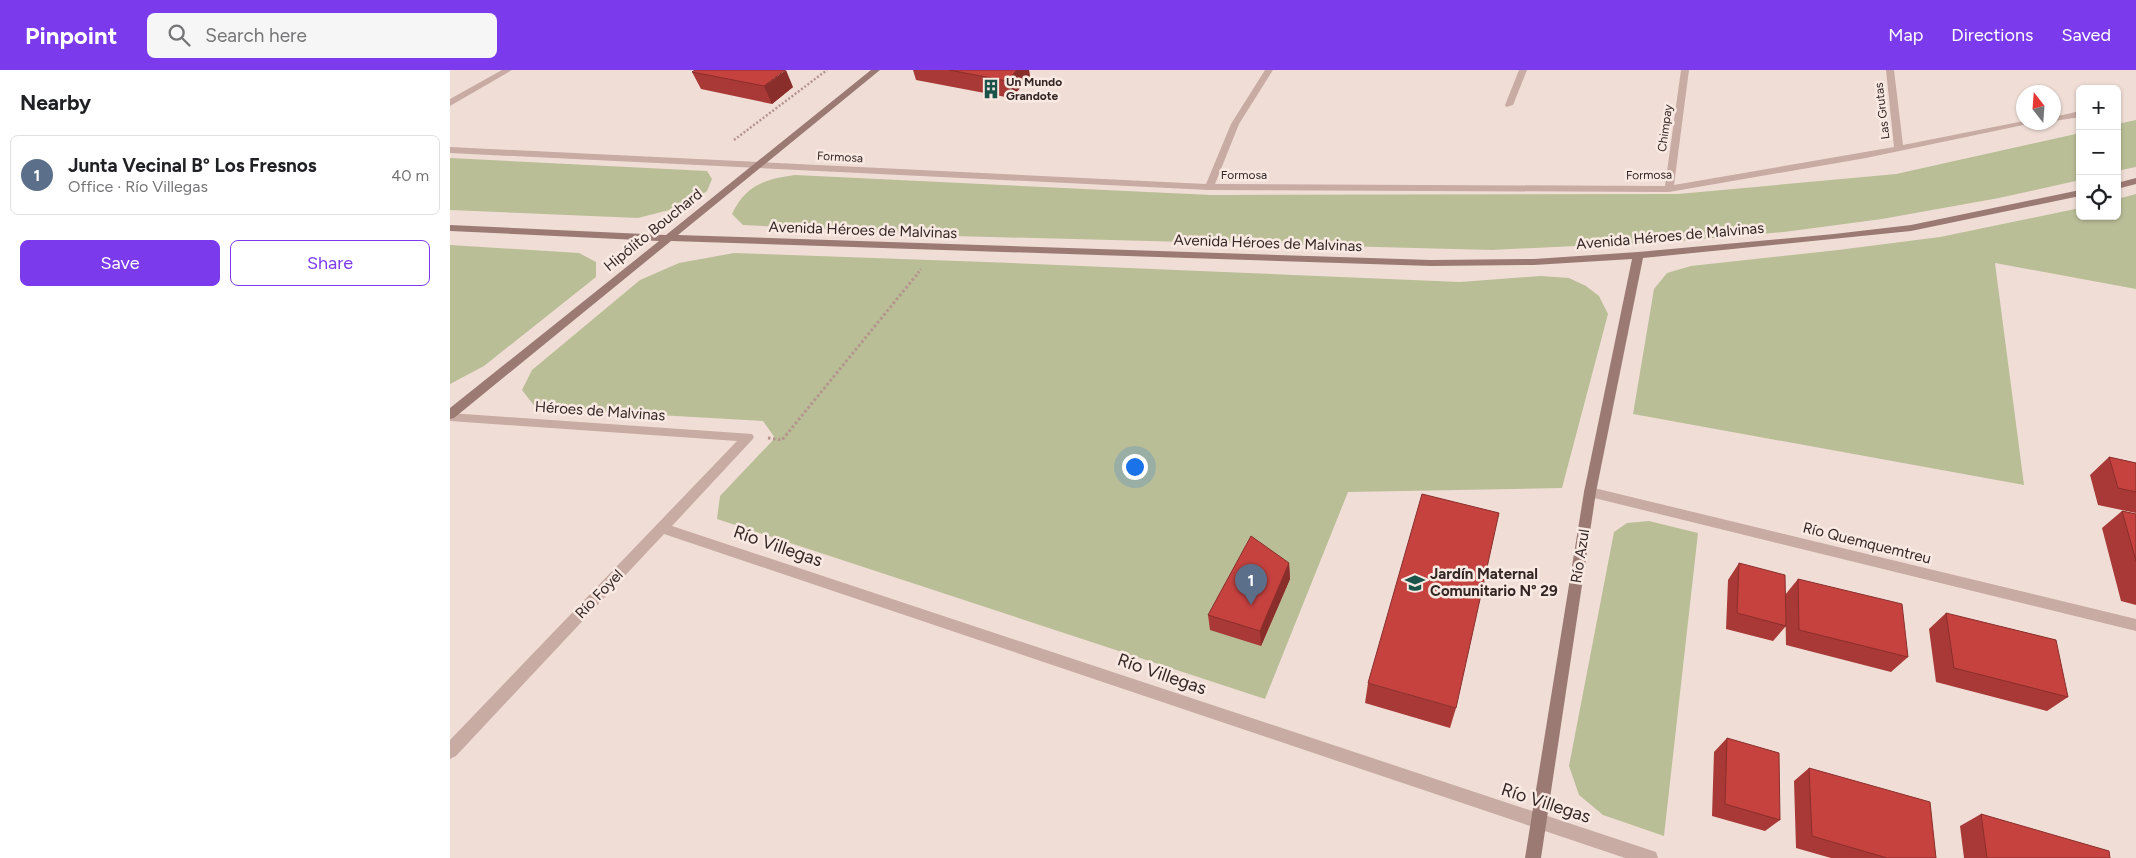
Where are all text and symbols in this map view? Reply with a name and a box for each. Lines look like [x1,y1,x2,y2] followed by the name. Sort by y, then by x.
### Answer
[147,13,497,58] search box
[25,21,117,50] text: Pinpoint
[165,21,193,49] icon: search
[205,24,307,47] text: Search here
[1888,24,1923,46] text: Map
[1951,24,2033,46] text: Directions
[2061,24,2111,46] text: Saved
[1006,75,1062,103] place label: Un Mundo Grandote
[980,78,1002,100] building icon: Un Mundo Grandote
[1872,81,1892,140] street label: Las Grutas
[2016,85,2061,130] north arrow
[2076,85,2121,220] map controls
[2076,85,2121,130] button: +
[20,90,91,115] text: Nearby
[1655,103,1675,153] street label: Chimpay
[2076,130,2121,175] button: −
[816,149,864,165] street label: Formosa
[68,154,317,177] text: Junta Vecinal B° Los Fresnos
[34,166,40,185] text: 1
[391,166,429,185] text: 40 m
[1221,168,1267,182] street label: Formosa
[1626,168,1672,182] street label: Formosa
[2076,175,2121,220] button: locate
[68,177,208,196] text: Office · Río Villegas
[600,185,706,275] street label: Hipólito Bouchard
[768,218,958,242] street label: Avenida Héroes de Malvinas
[1575,219,1765,253] street label: Avenida Héroes de Malvinas
[1173,231,1363,255] street label: Avenida Héroes de Malvinas
[20,240,220,286] button: Save
[230,240,430,286] button: Share
[534,397,666,425] street label: Héroes de Malvinas
[1122,454,1148,480] your location
[1801,518,1933,568] street label: Río Quemquemtreu
[731,520,825,572] street label: Río Villegas
[1567,528,1593,584] street label: Río Azul
[1235,564,1267,605] pin: 1
[1430,565,1558,600] place label: Jardín Maternal Comunitario N° 29
[571,566,627,622] street label: Río Foyel
[1404,572,1426,594] school or university icon: Jardín Maternal Comunitario N° 29
[1115,648,1209,700] street label: Río Villegas
[1498,778,1594,828] street label: Río Villegas

